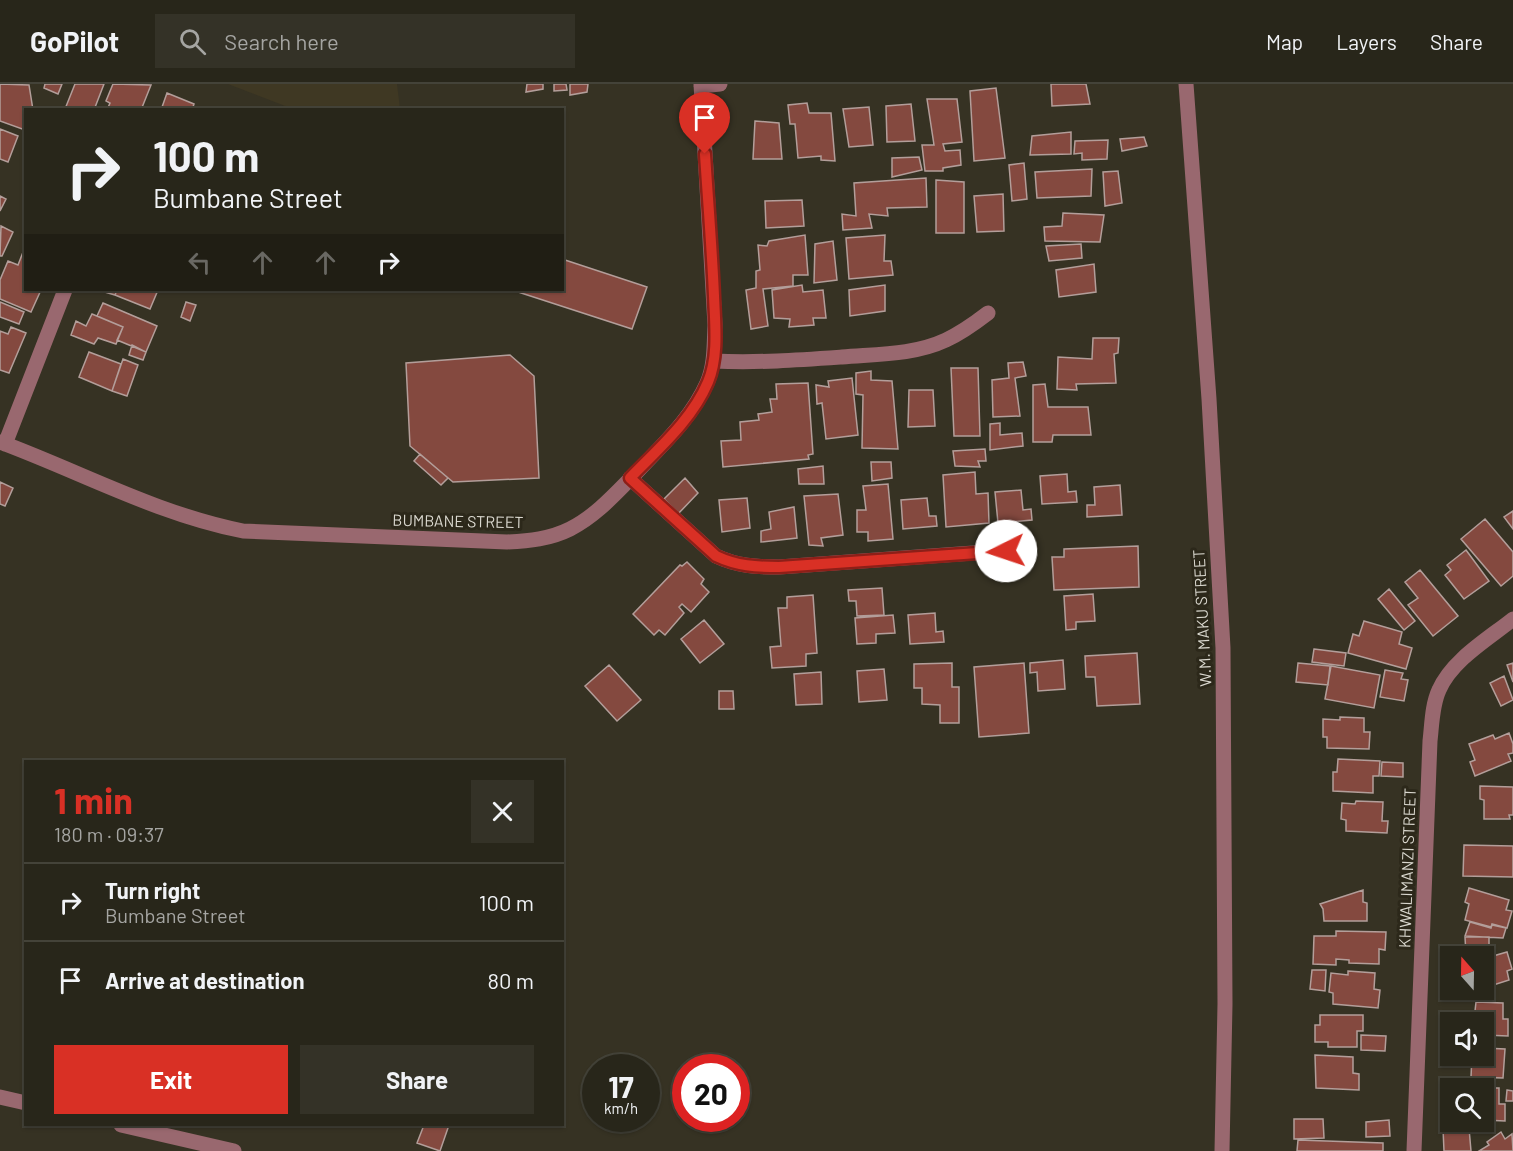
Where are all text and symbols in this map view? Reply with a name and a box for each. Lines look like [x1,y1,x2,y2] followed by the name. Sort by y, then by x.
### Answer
[155,14,575,68] search box
[30,24,119,58] text: GoPilot
[176,25,209,58] icon: search
[224,28,339,54] text: Search here
[1266,29,1303,54] text: Map
[1336,29,1397,54] text: Layers
[1430,29,1483,54] text: Share
[679,92,730,154] pin
[688,101,721,134] icon: arrive
[153,130,259,180] text: 100 m
[54,132,132,210] icon: right
[153,181,343,213] text: Bumbane Street
[183,246,216,279] icon: left
[246,246,279,279] icon: ahead
[309,246,342,279] icon: ahead
[372,246,405,279] icon: right
[392,510,524,531] street label: BUMBANE STREET
[974,519,1038,583] position arrow
[1188,549,1215,687] street label: W.M. MAKU STREET
[54,778,133,821] text: 1 min
[471,780,534,843] button: close
[1394,788,1419,948] street label: KHWALIMANZI STREET
[54,822,164,846] text: 180 m · 09:37
[105,877,200,903] text: Turn right
[54,886,87,919] icon: right
[479,889,534,915] text: 100 m
[105,903,246,927] text: Bumbane Street
[1440,946,1494,1000] north arrow
[1440,946,1494,1132] map controls
[54,964,87,997] icon: arrive
[105,967,304,993] text: Arrive at destination
[488,967,534,993] text: 80 m
[1440,1012,1494,1066] button: sound
[54,1045,288,1114] button: Exit
[300,1045,534,1114] button: Share
[672,1054,750,1132] speed limit sign: 20
[608,1068,634,1104] text: 17
[1440,1078,1494,1132] button: search
[604,1099,638,1117] text: km/h

